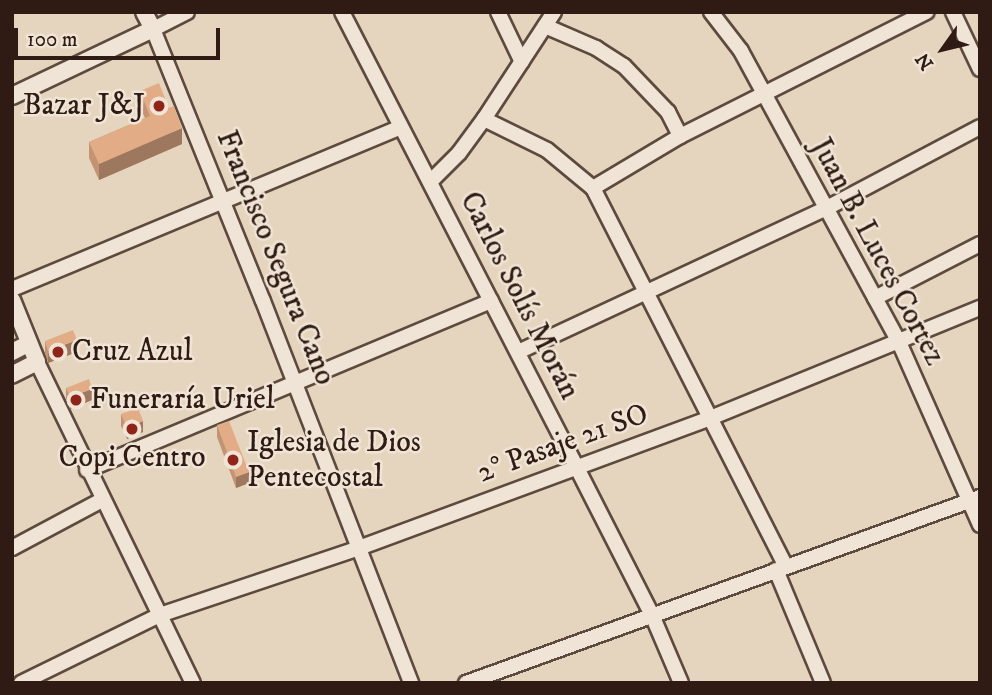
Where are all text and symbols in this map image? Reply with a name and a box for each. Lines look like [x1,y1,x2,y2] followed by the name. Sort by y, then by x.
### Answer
[18,14,224,58] scale bar
[908,14,978,84] north arrow
[27,27,78,53] text: 100 m
[911,48,939,74] text: N
[23,88,145,124] place label: Bazar J&J
[151,98,167,114] marker: Bazar J&J
[207,125,343,391] street label: Francisco Segura Cano
[802,132,952,372] street label: Juan B. Luces Cortez
[451,186,587,406] street label: Carlos Solís Morán
[72,334,192,370] place label: Cruz Azul
[50,344,66,360] marker: Cruz Azul
[90,382,275,418] place label: Funeraría Uriel
[68,392,84,408] marker: Funeraría Uriel
[473,396,653,492] street label: 2° Pasaje 21 SO
[124,421,140,437] marker: Copi Centro
[247,425,421,495] place label: Iglesia de Dios Pentecostal
[58,440,206,476] place label: Copi Centro
[225,452,241,468] marker: Iglesia de Dios Pentecostal

